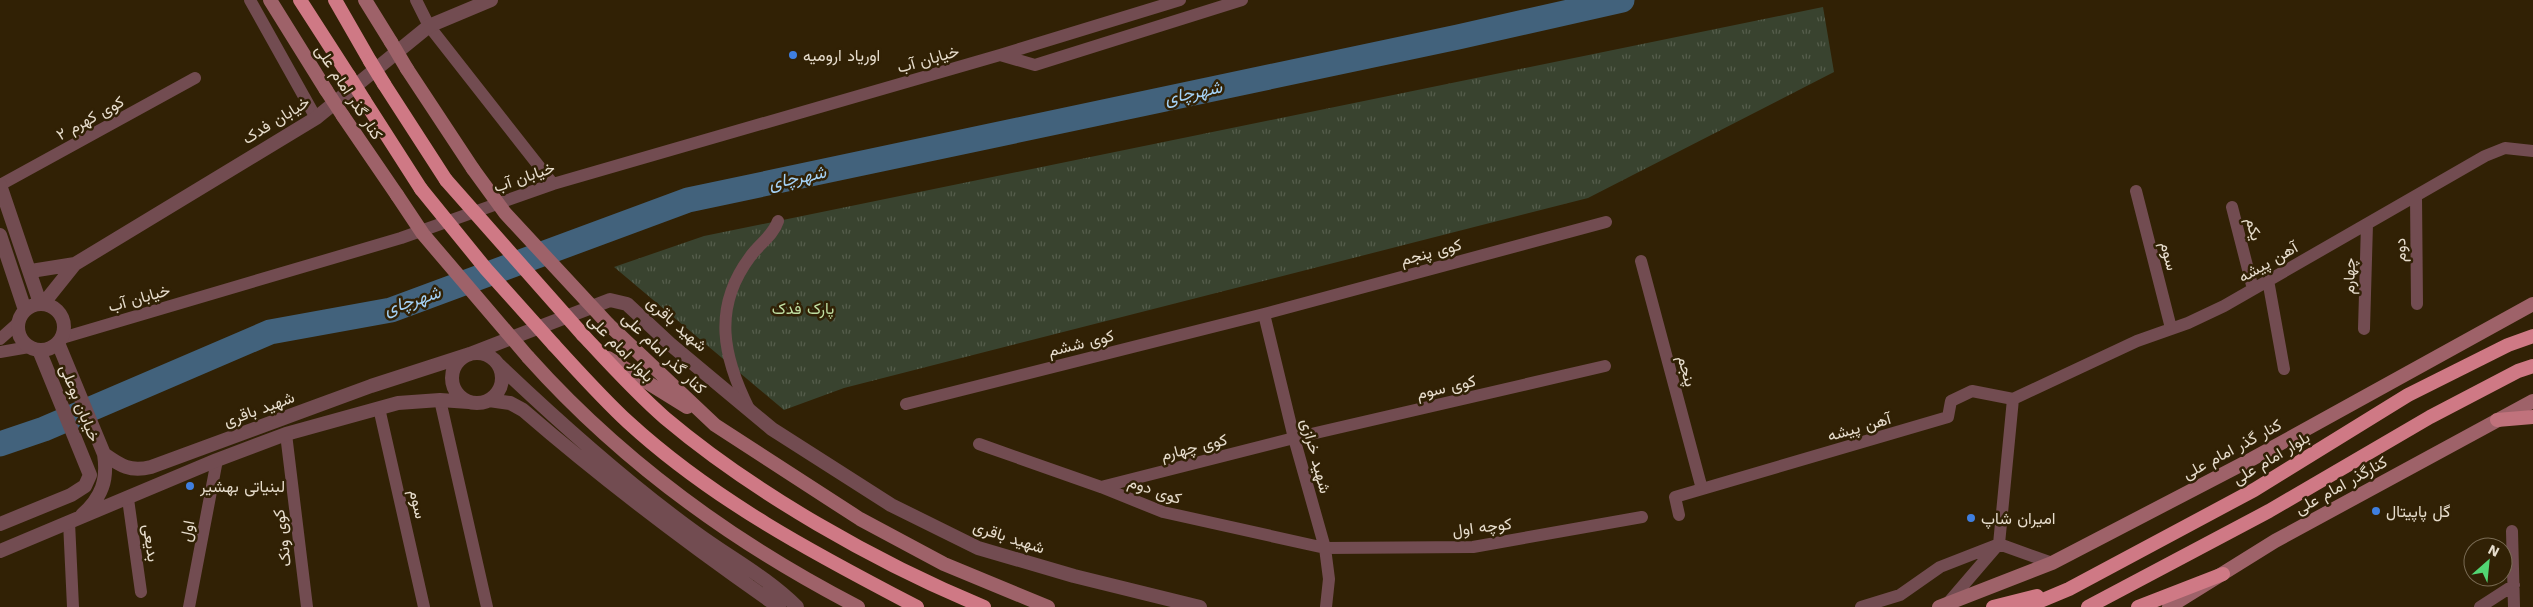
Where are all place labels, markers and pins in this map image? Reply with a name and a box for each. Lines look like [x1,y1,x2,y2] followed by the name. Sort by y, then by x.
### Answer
[803,46,880,66] place label: اوریاد ارومیه
[787,49,799,61] marker: اوریاد ارومیه
[199,477,285,497] place label: لبنیاتی بهشیر
[184,480,196,492] marker: لبنیاتی بهشیر
[2386,502,2450,523] place label: گل پاپیتال
[2370,505,2382,517] marker: گل پاپیتال
[1981,509,2055,530] place label: امیران شاپ
[1965,512,1977,524] marker: امیران شاپ

